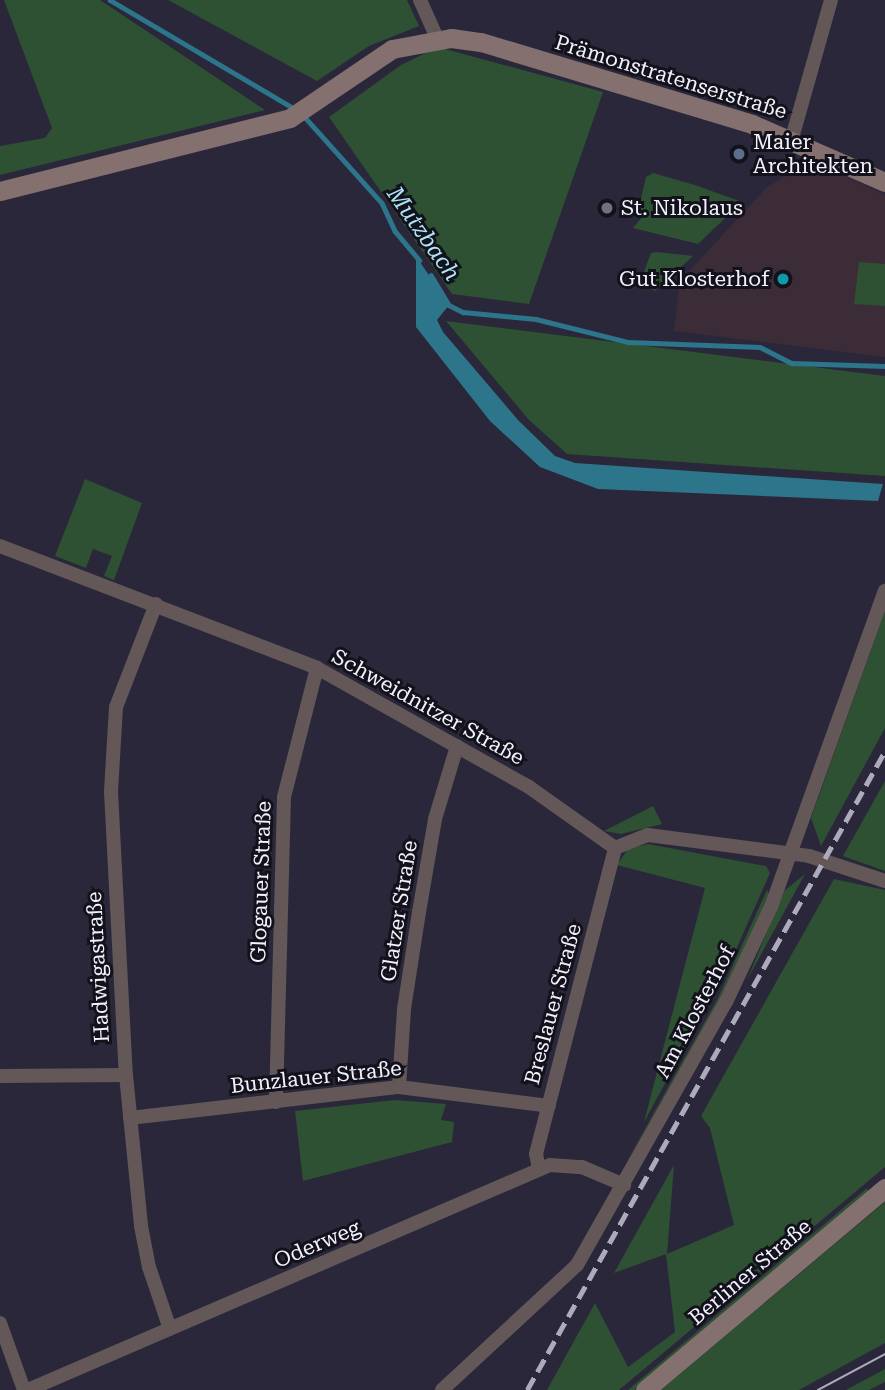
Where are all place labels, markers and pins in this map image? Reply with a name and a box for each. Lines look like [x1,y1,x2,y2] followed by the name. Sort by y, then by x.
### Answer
[753,129,873,179] place label: Maier Architekten
[731,146,747,162] marker: Maier Architekten
[621,195,743,221] place label: St. Nikolaus
[599,200,615,216] marker: St. Nikolaus
[619,266,769,292] place label: Gut Klosterhof
[775,271,791,287] marker: Gut Klosterhof

